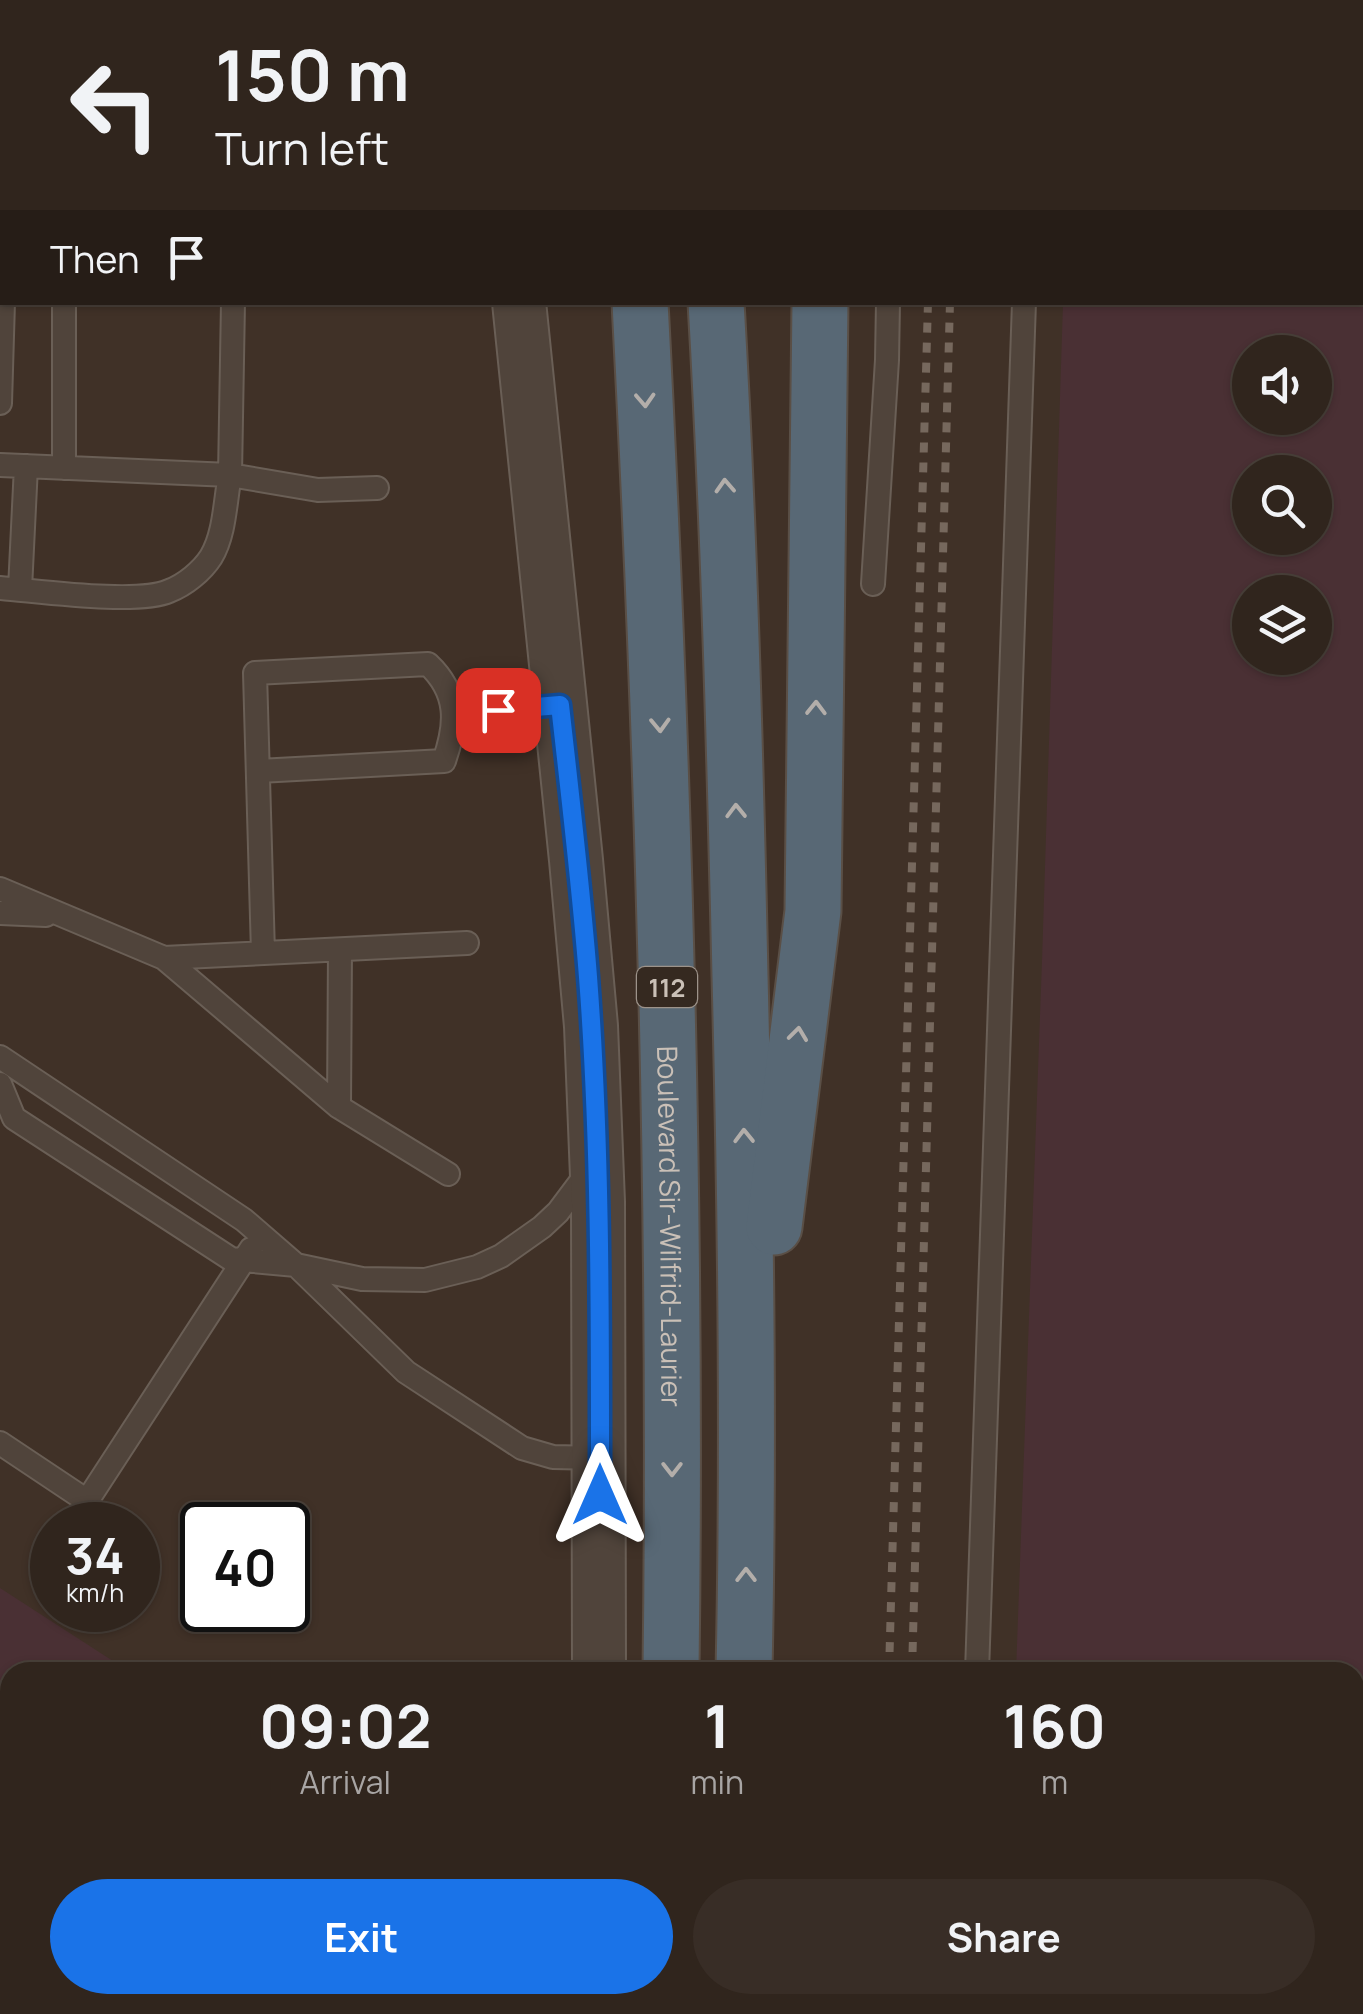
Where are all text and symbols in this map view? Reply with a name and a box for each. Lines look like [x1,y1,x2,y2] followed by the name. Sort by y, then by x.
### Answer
[215,26,410,122] text: 150 m
[50,40,180,170] icon: left
[215,117,389,179] text: Turn left
[159,230,214,285] icon: arrive
[50,232,139,284] text: Then
[1232,335,1332,675] map controls
[1232,335,1332,435] button: sound
[634,392,655,408] one-way arrow
[1232,455,1332,555] button: search
[715,478,736,494] one-way arrow
[1232,575,1332,675] button: layers
[456,668,541,753] pin
[471,683,526,738] icon: arrive
[805,700,827,716] one-way arrow
[649,717,670,733] one-way arrow
[726,803,747,819] one-way arrow
[637,967,697,1007] road number: 112
[786,1026,807,1043] one-way arrow
[649,1045,691,1407] street label: Boulevard Sir-Wilfrid-Laurier
[733,1128,754,1144] one-way arrow
[548,1443,652,1547] position arrow
[661,1462,683,1478] one-way arrow
[180,1502,310,1632] speed limit sign: 40
[65,1521,125,1589] text: 34
[735,1567,757,1582] one-way arrow
[66,1575,124,1610] text: km/h
[259,1684,431,1766] text: 09:02
[704,1684,730,1766] text: 1
[1003,1684,1106,1766] text: 160
[300,1760,391,1804] text: Arrival
[690,1760,744,1804] text: min
[1041,1760,1068,1804] text: m
[50,1879,673,1994] button: Exit
[693,1879,1315,1994] button: Share

